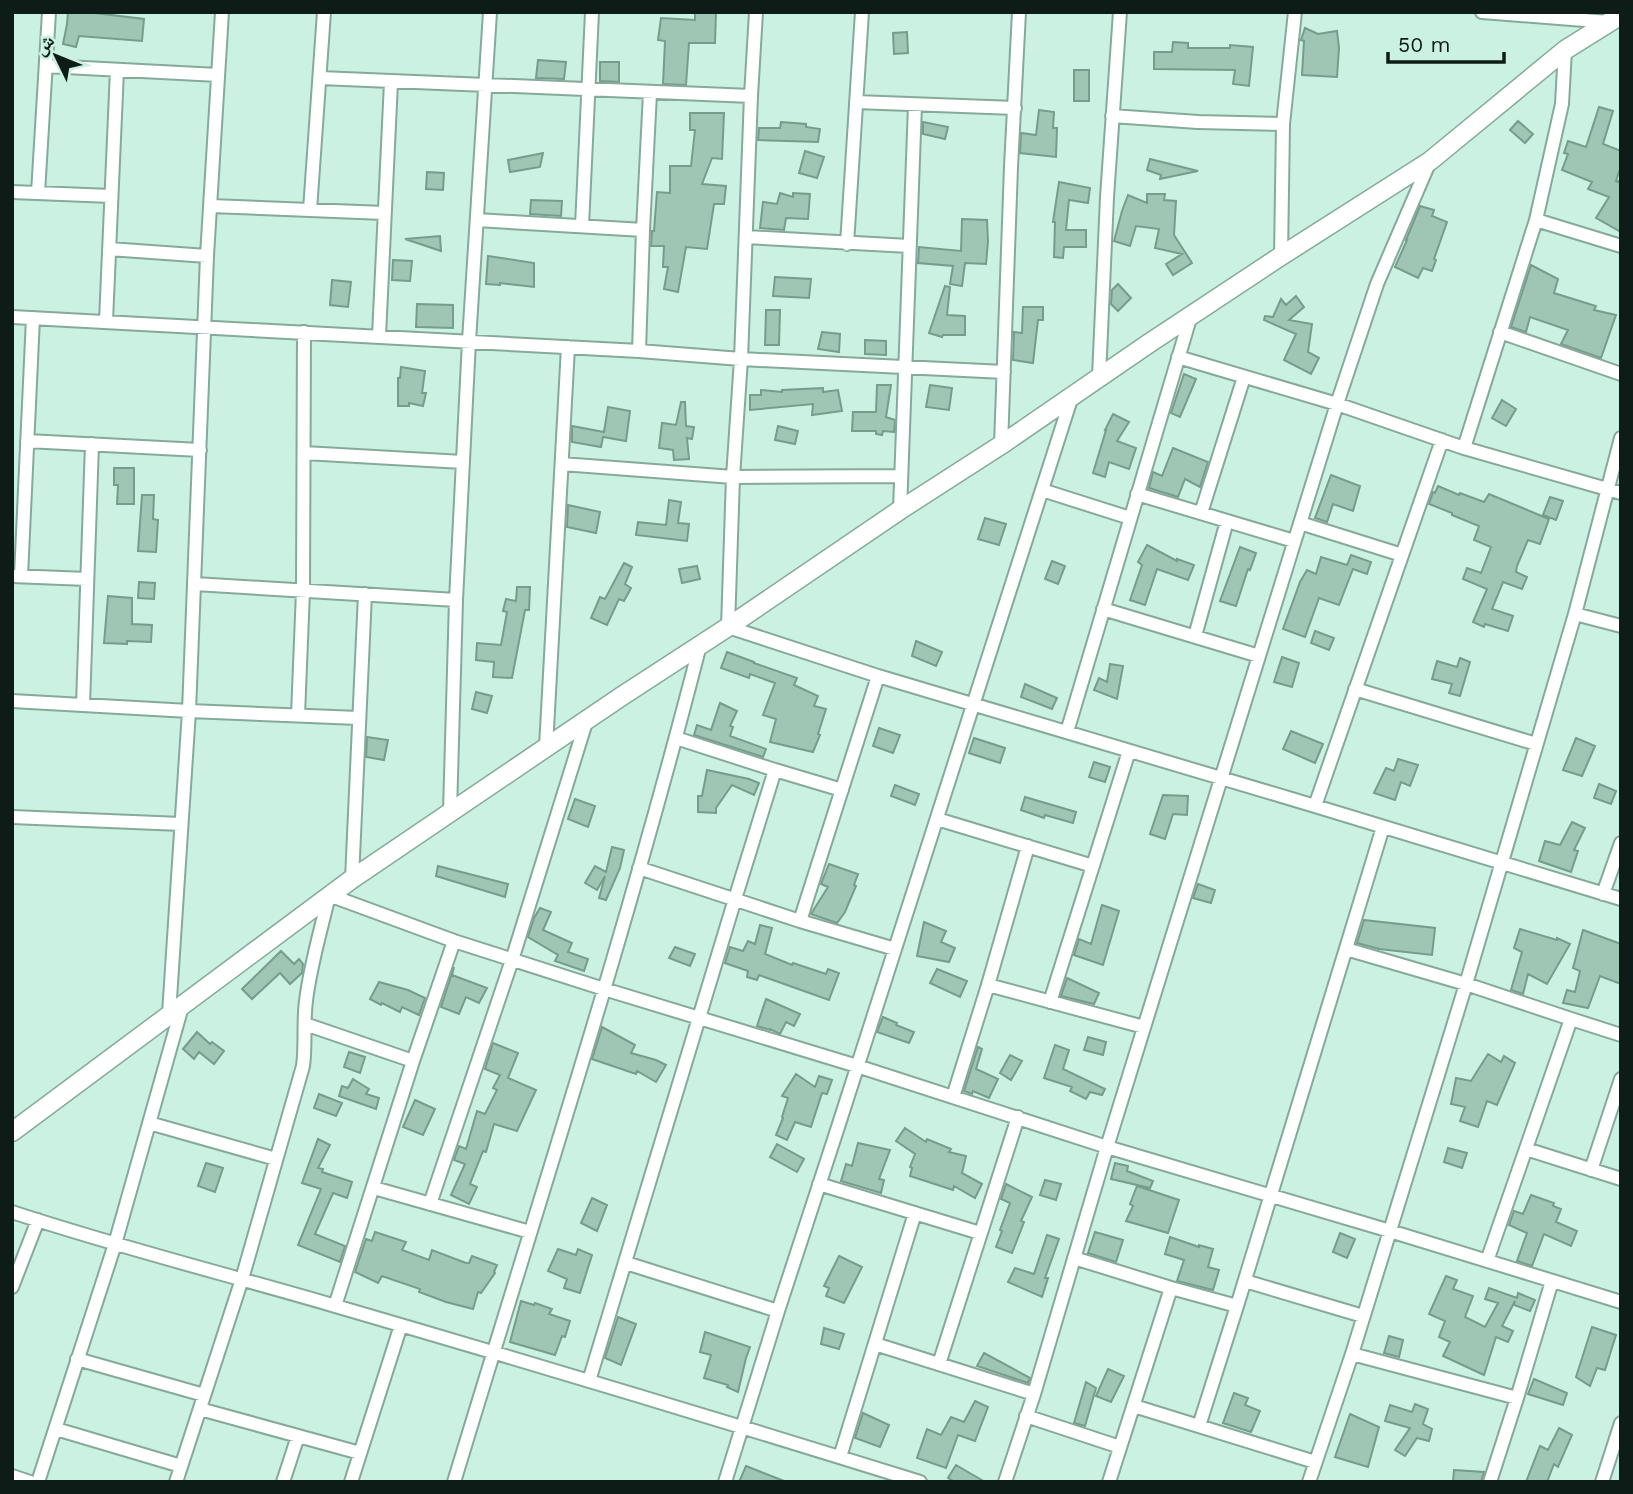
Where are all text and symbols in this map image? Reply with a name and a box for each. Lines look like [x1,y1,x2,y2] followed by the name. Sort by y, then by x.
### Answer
[21,21,91,91] north arrow
[1388,21,1504,65] scale bar
[29,30,59,60] text: ش
[1398,32,1450,57] text: 50 m

